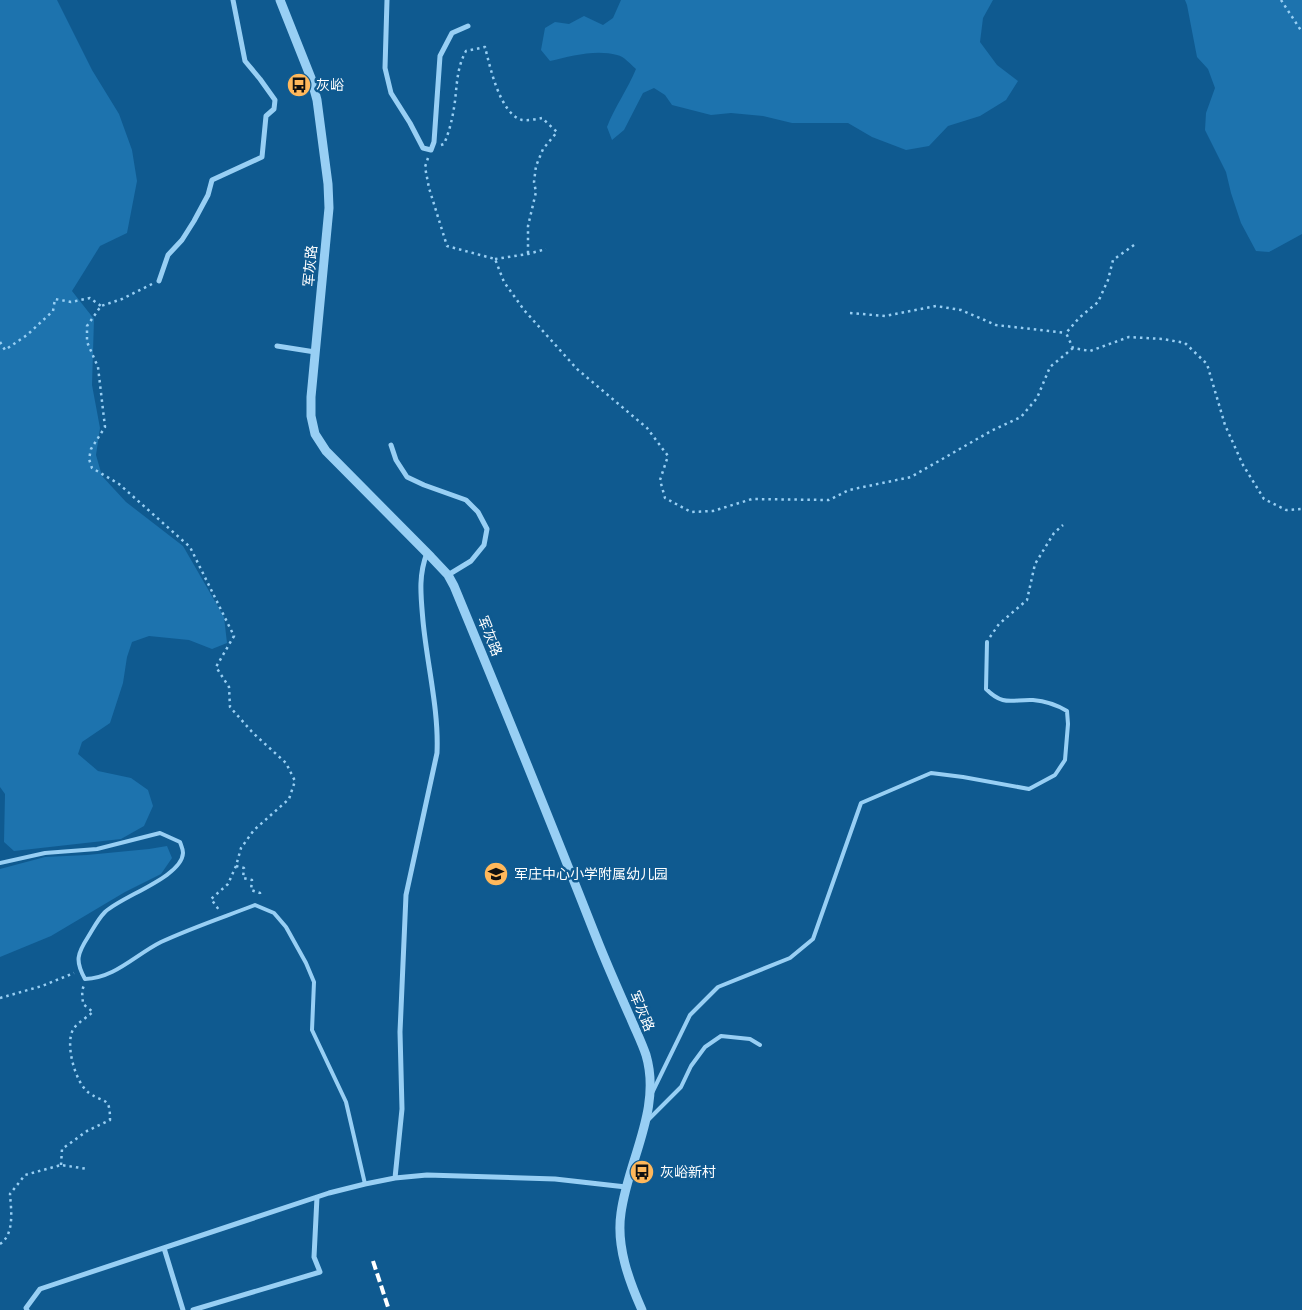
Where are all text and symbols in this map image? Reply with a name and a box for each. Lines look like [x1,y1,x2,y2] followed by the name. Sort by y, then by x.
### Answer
[286,72,312,98] bus stop icon: 灰峪
[316,76,344,94] place label: 灰峪
[299,244,321,288] street label: 军灰路
[474,613,506,659] street label: 军灰路
[483,861,509,887] school or university icon: 军庄中心小学附属幼儿园
[514,865,668,883] place label: 军庄中心小学附属幼儿园
[626,988,658,1034] street label: 军灰路
[629,1159,655,1185] bus stop icon: 灰峪新村
[660,1163,716,1181] place label: 灰峪新村

